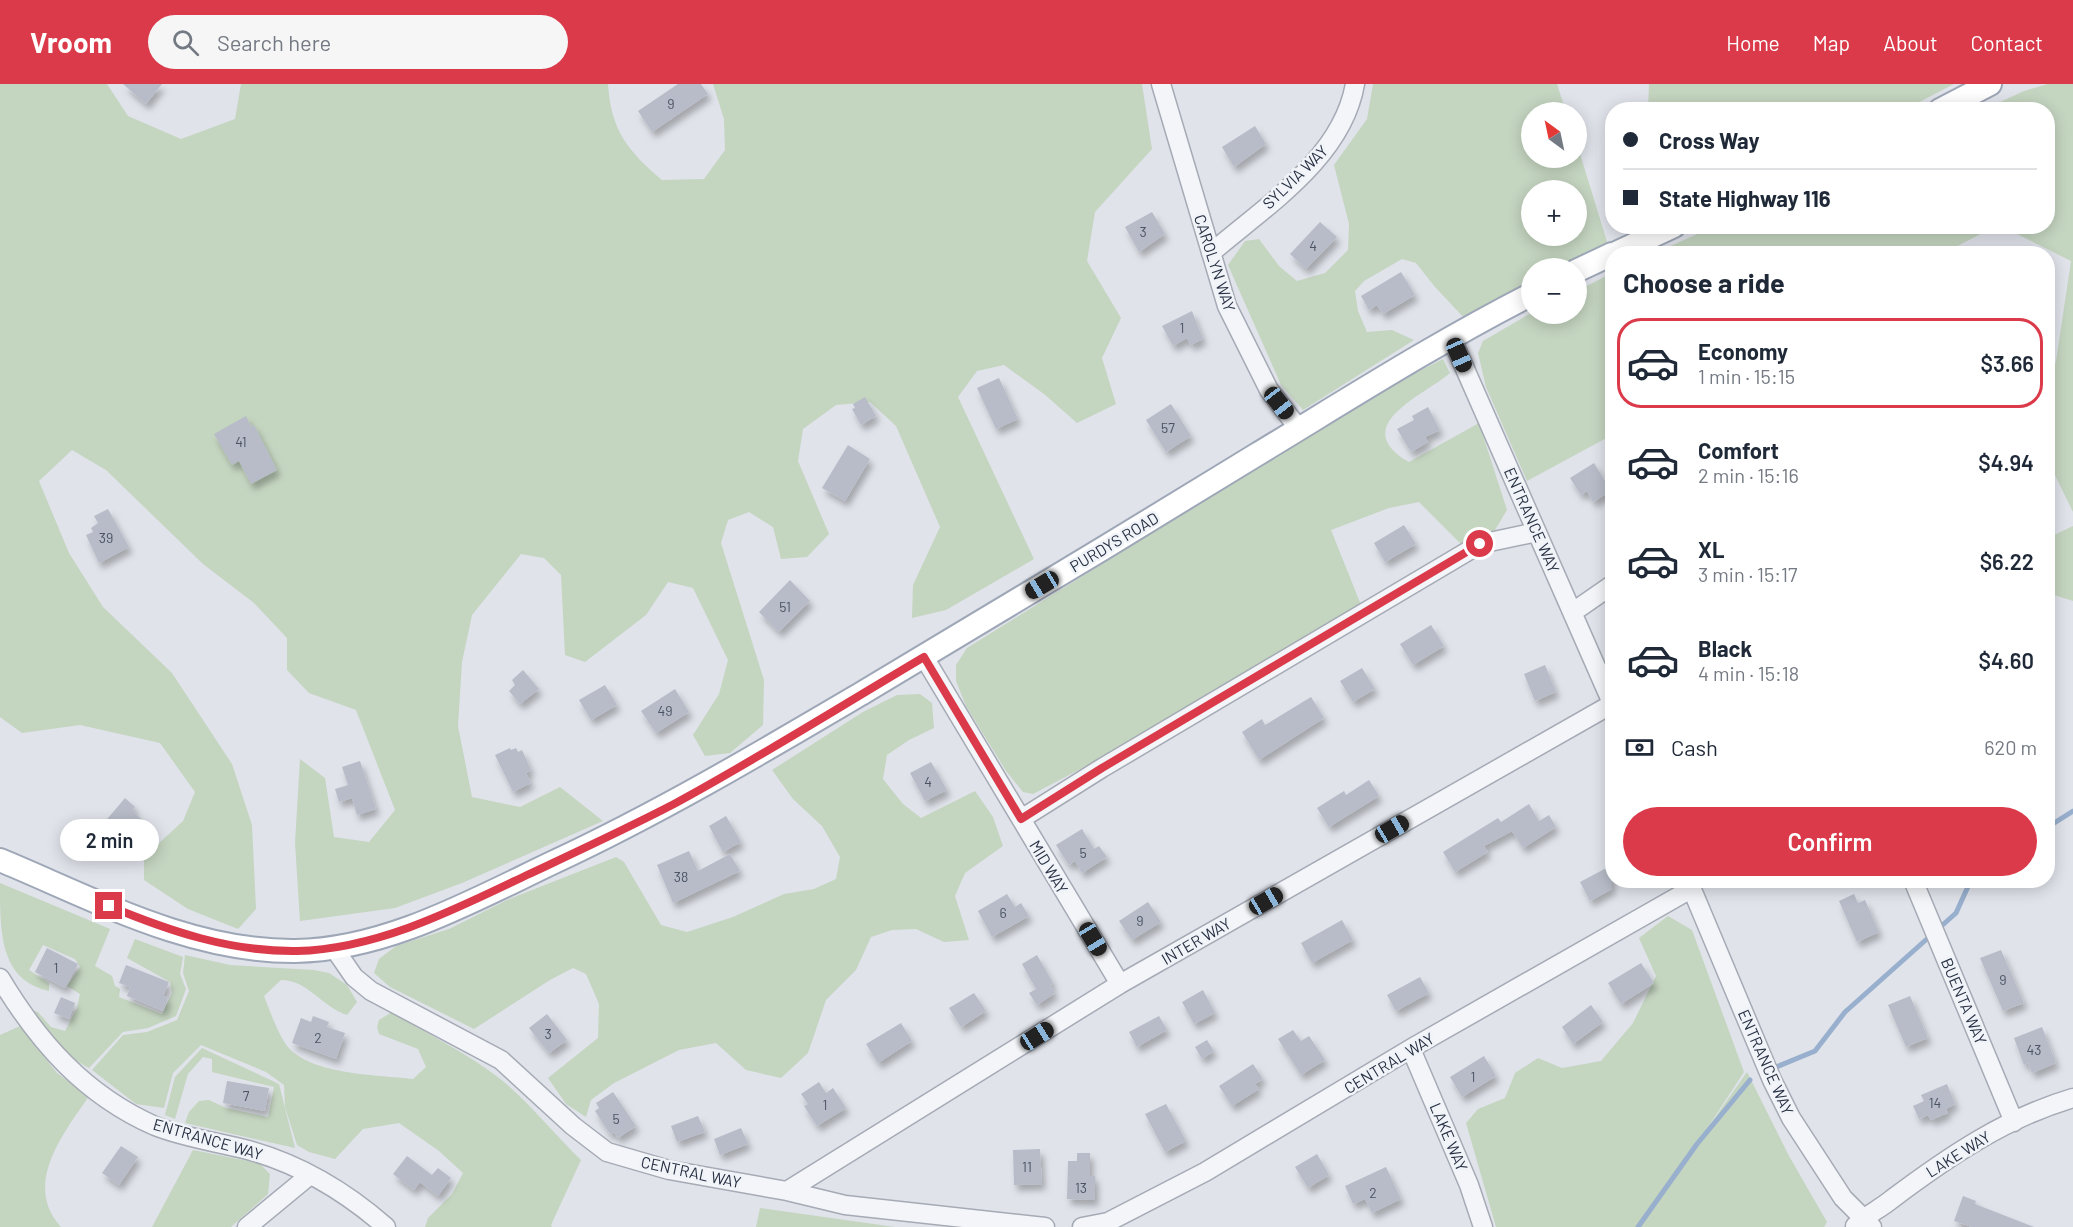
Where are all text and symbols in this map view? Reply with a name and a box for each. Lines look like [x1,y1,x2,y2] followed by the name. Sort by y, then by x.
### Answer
[148,15,568,69] search box
[30,25,112,59] text: Vroom
[169,26,202,59] icon: search
[217,29,331,55] text: Search here
[1726,30,1780,55] text: Home
[1813,30,1850,55] text: Map
[1883,30,1938,55] text: About
[1971,30,2043,55] text: Contact
[667,95,675,112] house number: 9
[1521,102,1587,168] north arrow
[1521,102,1587,324] map controls
[1659,127,1759,153] text: Cross Way
[1258,141,1331,212] street label: SYLVIA WAY
[1521,180,1587,246] button: +
[1659,185,1831,211] text: State Highway 116
[1191,212,1240,314] street label: CAROLYN WAY
[1139,223,1147,240] house number: 3
[1309,237,1317,254] house number: 4
[1521,258,1587,324] button: −
[1623,266,1785,298] text: Choose a ride
[1180,319,1184,336] house number: 1
[1443,335,1475,375] car
[1626,336,1680,390] icon: car
[1698,338,1788,364] text: Economy
[1981,350,2034,376] text: $3.66
[1698,364,1795,388] text: 1 min · 15:15
[1261,383,1297,423] car
[1161,419,1175,436] house number: 57
[235,433,247,450] house number: 41
[1626,435,1680,489] icon: car
[1698,437,1779,463] text: Comfort
[1978,449,2034,475] text: $4.94
[1698,463,1799,487] text: 2 min · 15:16
[1501,464,1564,575] street label: ENTRANCE WAY
[1066,508,1162,575] street label: PURDYS ROAD
[99,529,113,546] house number: 39
[1466,530,1493,557] route start
[1626,534,1680,588] icon: car
[1698,536,1724,562] text: XL
[1980,548,2034,574] text: $6.22
[1698,562,1797,586] text: 3 min · 15:17
[1022,568,1062,602] car
[779,598,791,615] house number: 51
[1626,633,1680,687] icon: car
[1698,635,1752,661] text: Black
[1979,647,2034,673] text: $4.60
[1698,661,1799,685] text: 4 min · 15:18
[657,702,673,719] house number: 49
[1623,731,1656,764] icon: cash
[1671,734,1718,760] text: Cash
[1984,735,2037,759] text: 620 m
[924,773,932,790] house number: 4
[1623,807,2037,876] button: Confirm
[1372,812,1412,846] car
[60,819,158,861] callout: 2 min
[86,828,133,852] text: 2 min
[1026,837,1073,897] street label: MID WAY
[1079,844,1087,861] house number: 5
[674,868,688,885] house number: 38
[1246,884,1286,918] car
[95,892,122,919] route end
[999,904,1007,921] house number: 6
[1136,912,1144,929] house number: 9
[1158,913,1234,968] street label: INTER WAY
[1076,919,1110,959] car
[1938,955,1991,1047] street label: BUENTA WAY
[54,959,58,976] house number: 1
[1999,971,2007,988] house number: 9
[1735,1006,1798,1117] street label: ENTRANCE WAY
[1017,1019,1057,1053] car
[544,1025,552,1042] house number: 3
[1340,1028,1437,1097] street label: CENTRAL WAY
[314,1029,322,1046] house number: 2
[2027,1041,2041,1058] house number: 43
[1471,1068,1475,1085] house number: 1
[243,1087,250,1104] house number: 7
[1929,1094,1941,1111] house number: 14
[823,1096,827,1113] house number: 1
[1427,1100,1472,1174] street label: LAKE WAY
[612,1110,620,1127] house number: 5
[151,1114,265,1163] street label: ENTRANCE WAY
[1922,1126,1993,1181] street label: LAKE WAY
[639,1152,743,1191] street label: CENTRAL WAY
[1022,1158,1032,1175] house number: 11
[1075,1179,1087,1196] house number: 13
[1369,1184,1377,1201] house number: 2

